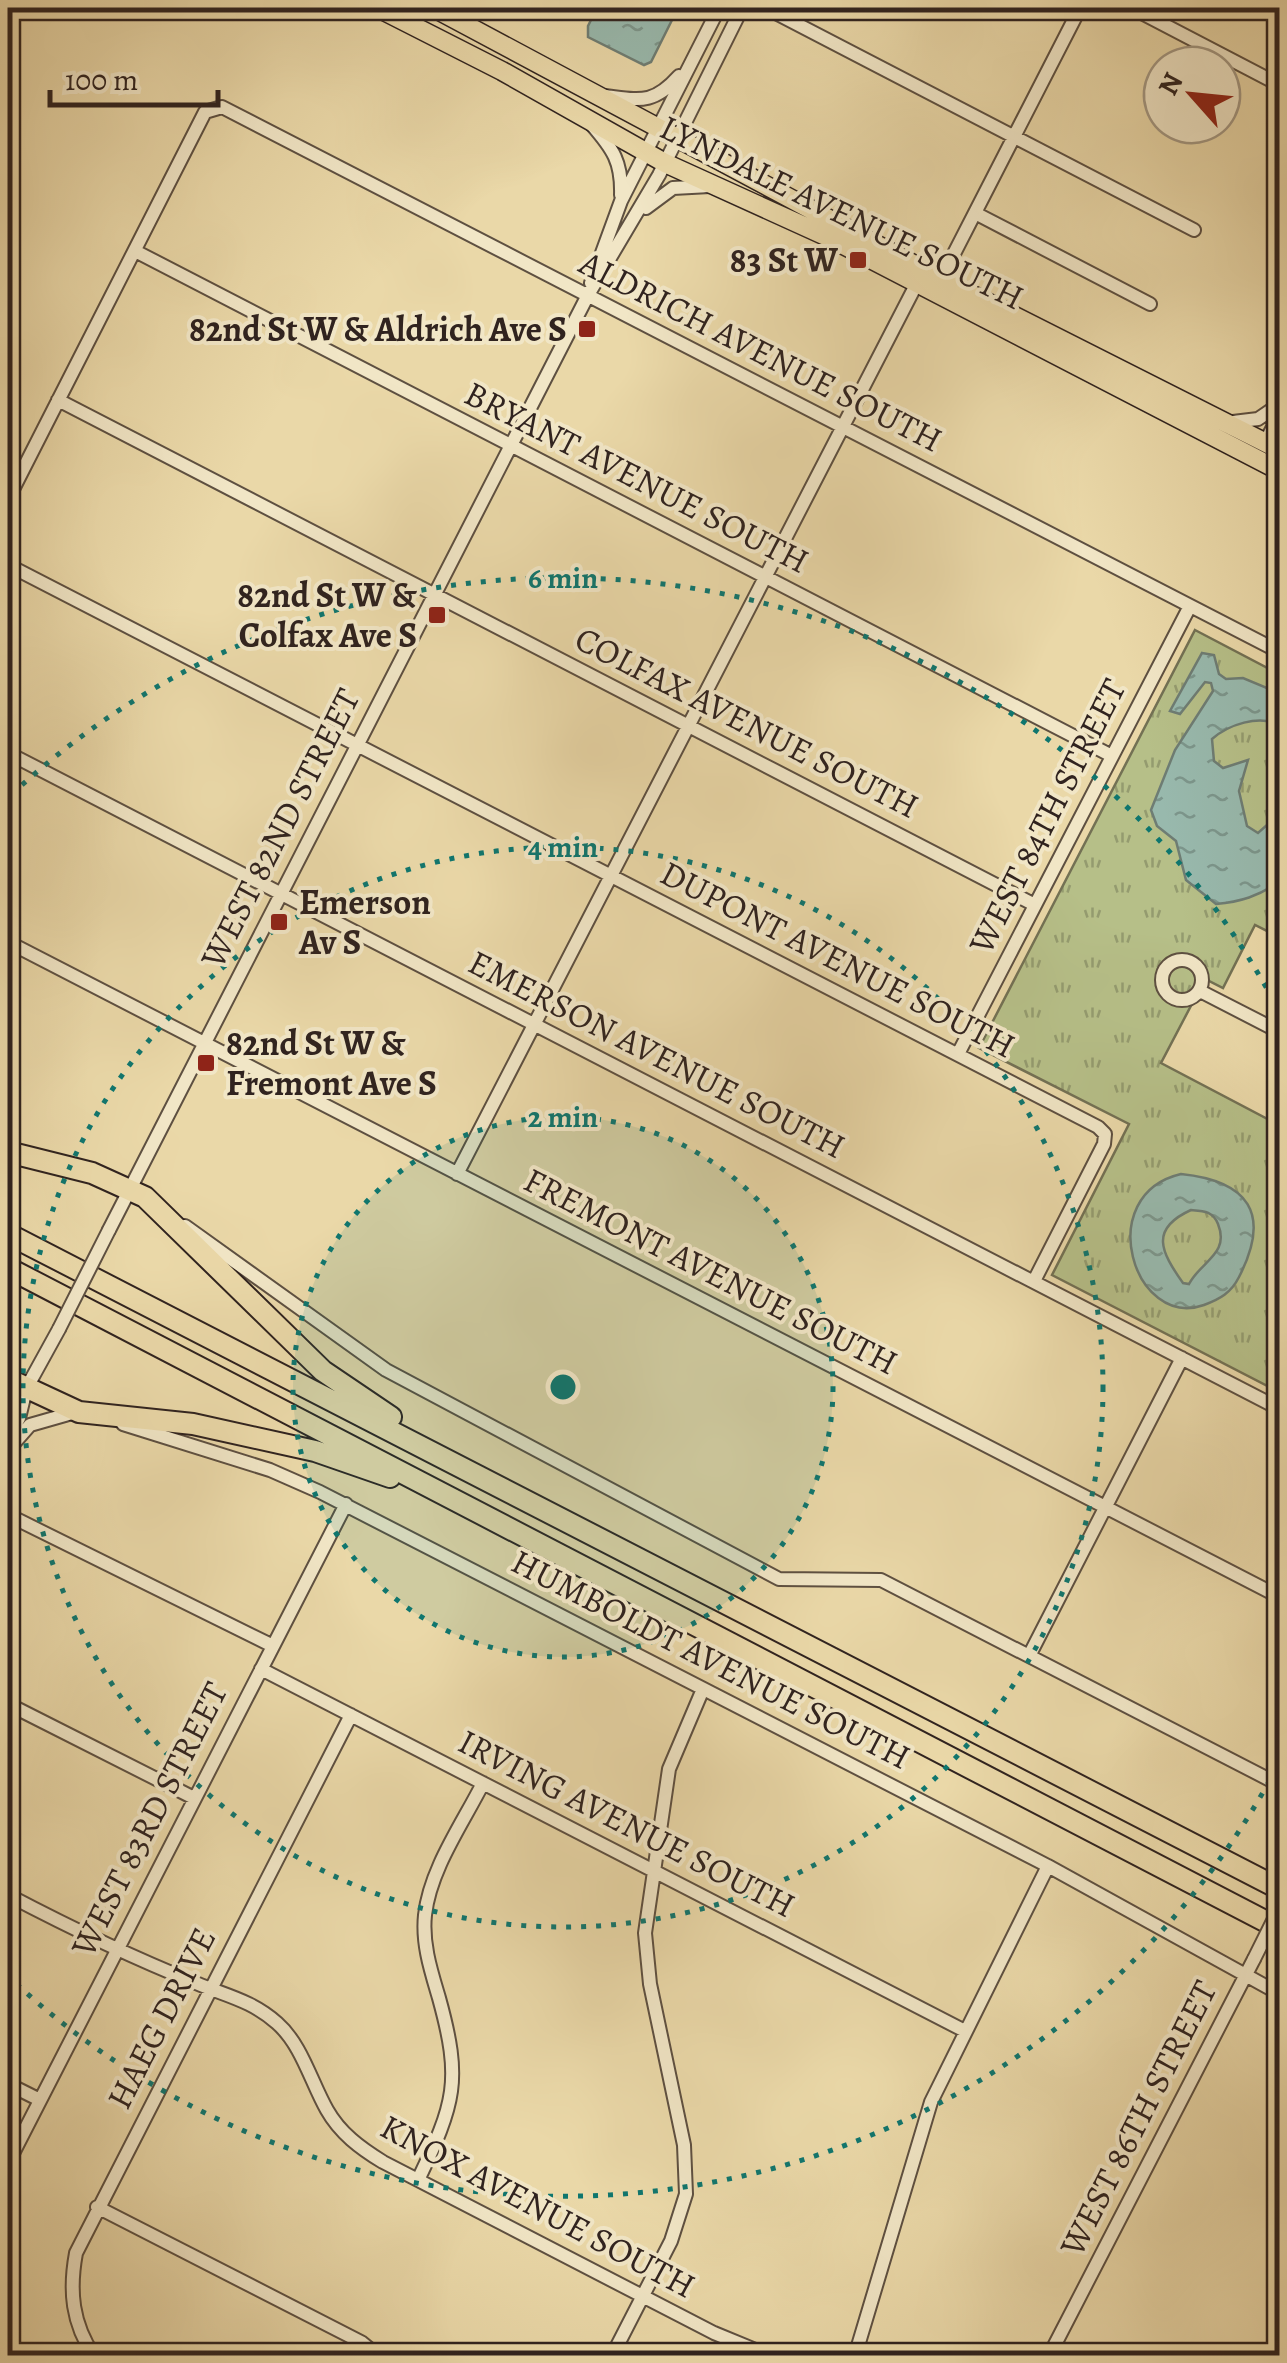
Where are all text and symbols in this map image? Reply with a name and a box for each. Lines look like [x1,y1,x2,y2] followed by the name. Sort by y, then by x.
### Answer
[50,45,218,107] scale bar
[1142,45,1242,145] north arrow
[65,60,138,100] text: 100 m
[1149,66,1192,102] text: N
[652,103,1032,321] street label: LYNDALE AVENUE SOUTH
[730,236,838,284] place label: 83 St W
[571,238,951,463] street label: ALDRICH AVENUE SOUTH
[847,249,869,271] marker: 83 St W
[189,305,567,353] place label: 82nd St W & Aldrich Ave S
[576,318,598,340] marker: 82nd St W & Aldrich Ave S
[457,369,817,585] street label: BRYANT AVENUE SOUTH
[528,558,598,598] text: 6 min
[237,571,418,659] place label: 82nd St W & Colfax Ave S
[426,604,448,626] marker: 82nd St W & Colfax Ave S
[567,614,927,830] street label: COLFAX AVENUE SOUTH
[956,670,1137,963] street label: WEST 84TH STREET
[188,680,371,977] street label: WEST 82ND STREET
[528,827,598,867] text: 4 min
[652,849,1024,1069] street label: DUPONT AVENUE SOUTH
[298,878,431,966] place label: Emerson Av S
[268,911,290,933] marker: Emerson Av S
[460,938,854,1170] street label: EMERSON AVENUE SOUTH
[226,1019,437,1107] place label: 82nd St W & Fremont Ave S
[195,1052,217,1074] marker: 82nd St W & Fremont Ave S
[528,1097,598,1137] text: 2 min
[516,1156,906,1386] street label: FREMONT AVENUE SOUTH
[545,1369,581,1405] centre of rings
[503,1537,919,1781] street label: HUMBOLDT AVENUE SOUTH
[59,1674,239,1965] street label: WEST 83RD STREET
[450,1717,804,1929] street label: IRVING AVENUE SOUTH
[95,1919,227,2117] street label: HAEG DRIVE
[1047,1972,1228,2265] street label: WEST 86TH STREET
[372,2103,704,2309] street label: KNOX AVENUE SOUTH

